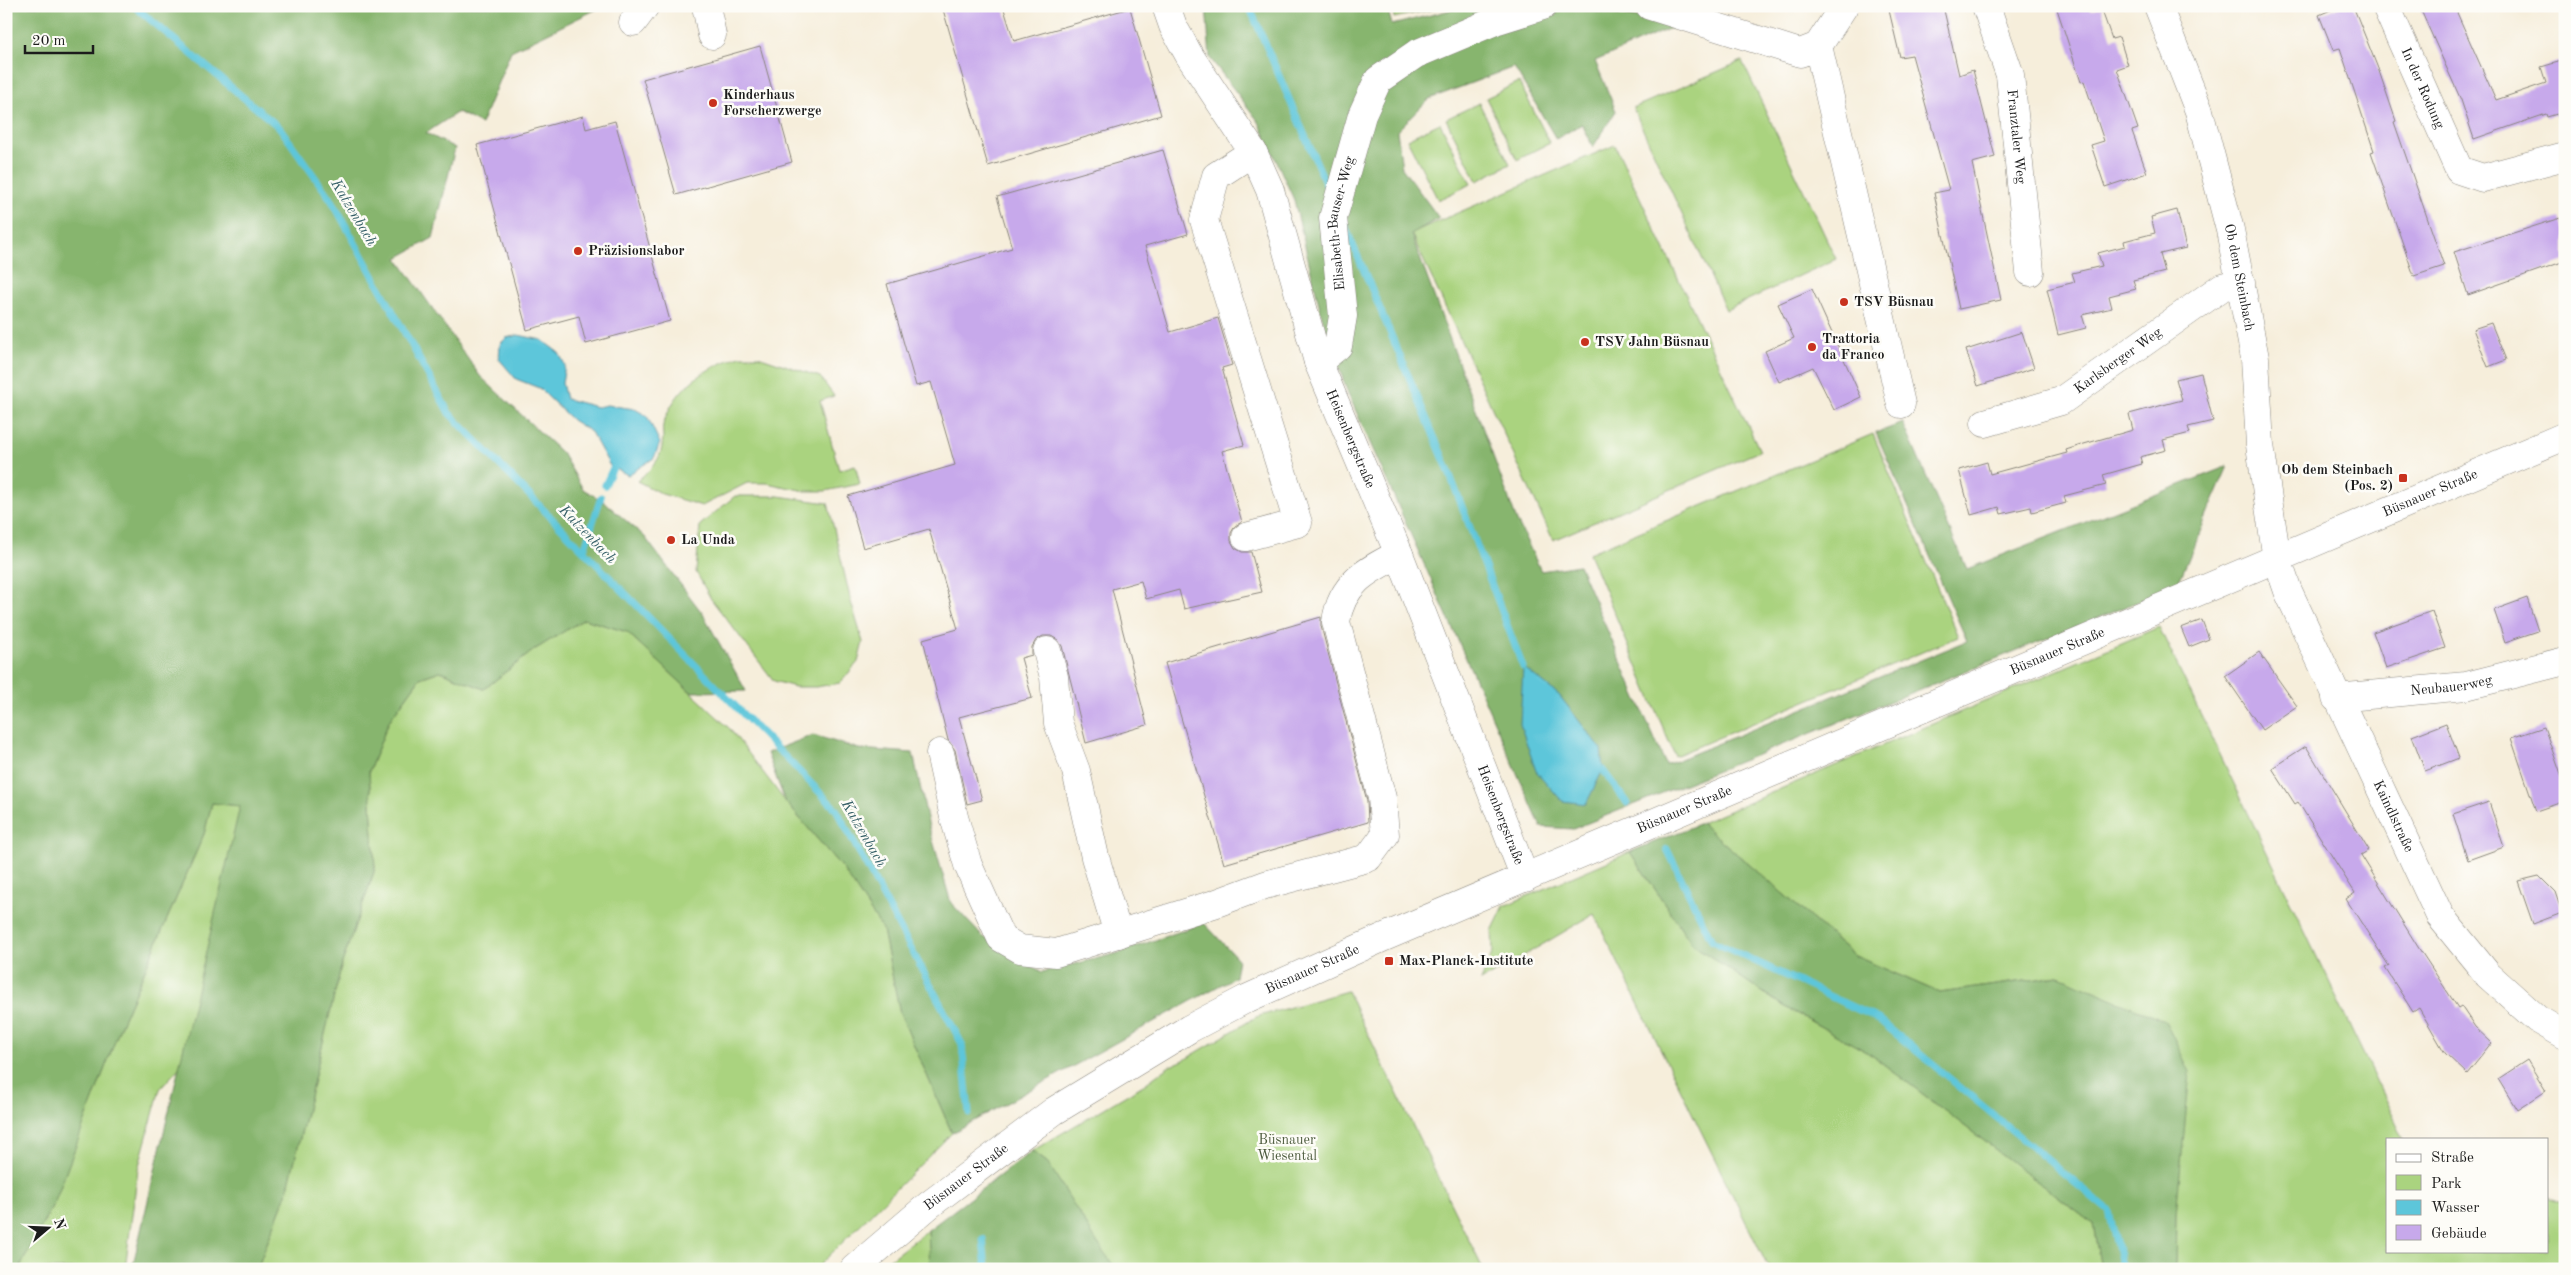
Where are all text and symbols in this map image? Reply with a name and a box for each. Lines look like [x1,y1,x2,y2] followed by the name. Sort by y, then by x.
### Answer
[25,22,92,54] scale bar
[32,34,66,49] text: 20 m
[2398,45,2447,131] street label: In der Rodung
[723,88,822,118] place label: Kinderhaus Forscherzwerge
[2004,89,2028,185] street label: Franztaler Weg
[707,97,719,109] marker: Kinderhaus Forscherzwerge
[1326,154,1357,291] street label: Elisabeth-Bauser-Weg
[327,176,379,249] water label: Katzenbach
[2222,222,2257,333] street label: Ob dem Steinbach
[588,244,685,258] place label: Präzisionslabor
[572,245,584,257] marker: Präzisionslabor
[1854,295,1934,309] place label: TSV Büsnau
[1838,296,1850,308] marker: TSV Büsnau
[2072,325,2165,396] street label: Karlsberger Weg
[1822,332,1885,362] place label: Trattoria da Franco
[1595,335,1709,349] place label: TSV Jahn Büsnau
[1579,336,1591,348] marker: TSV Jahn Büsnau
[1806,341,1818,353] marker: Trattoria da Franco
[1323,387,1377,490] street label: Heisenbergstraße
[2281,463,2393,493] place label: Ob dem Steinbach (Pos. 2)
[2381,467,2480,519] street label: Büsnauer Straße
[2397,472,2409,484] marker: Ob dem Steinbach (Pos. 2)
[555,502,619,567] water label: Katzenbach
[681,533,735,547] place label: La Unda
[665,534,677,546] marker: La Unda
[2008,625,2107,678] street label: Büsnauer Straße
[2410,673,2494,698] street label: Neubauerweg
[1475,763,1526,867] street label: Heisenbergstraße
[2371,778,2416,854] street label: Kaindlstraße
[1635,783,1734,836] street label: Büsnauer Straße
[837,797,888,870] water label: Katzenbach
[1263,942,1361,996] street label: Büsnauer Straße
[1399,954,1533,968] place label: Max-Planck-Institute
[1383,955,1395,967] marker: Max-Planck-Institute
[1257,1133,1317,1163] park label: Büsnauer Wiesental
[2386,1138,2548,1252] legend
[921,1141,1011,1213] street label: Büsnauer Straße
[2431,1151,2474,1166] text: Straße
[2431,1177,2462,1192] text: Park
[2431,1201,2479,1216] text: Wasser
[22,1202,72,1252] north arrow
[51,1217,68,1232] text: N
[2431,1227,2487,1242] text: Gebäude

